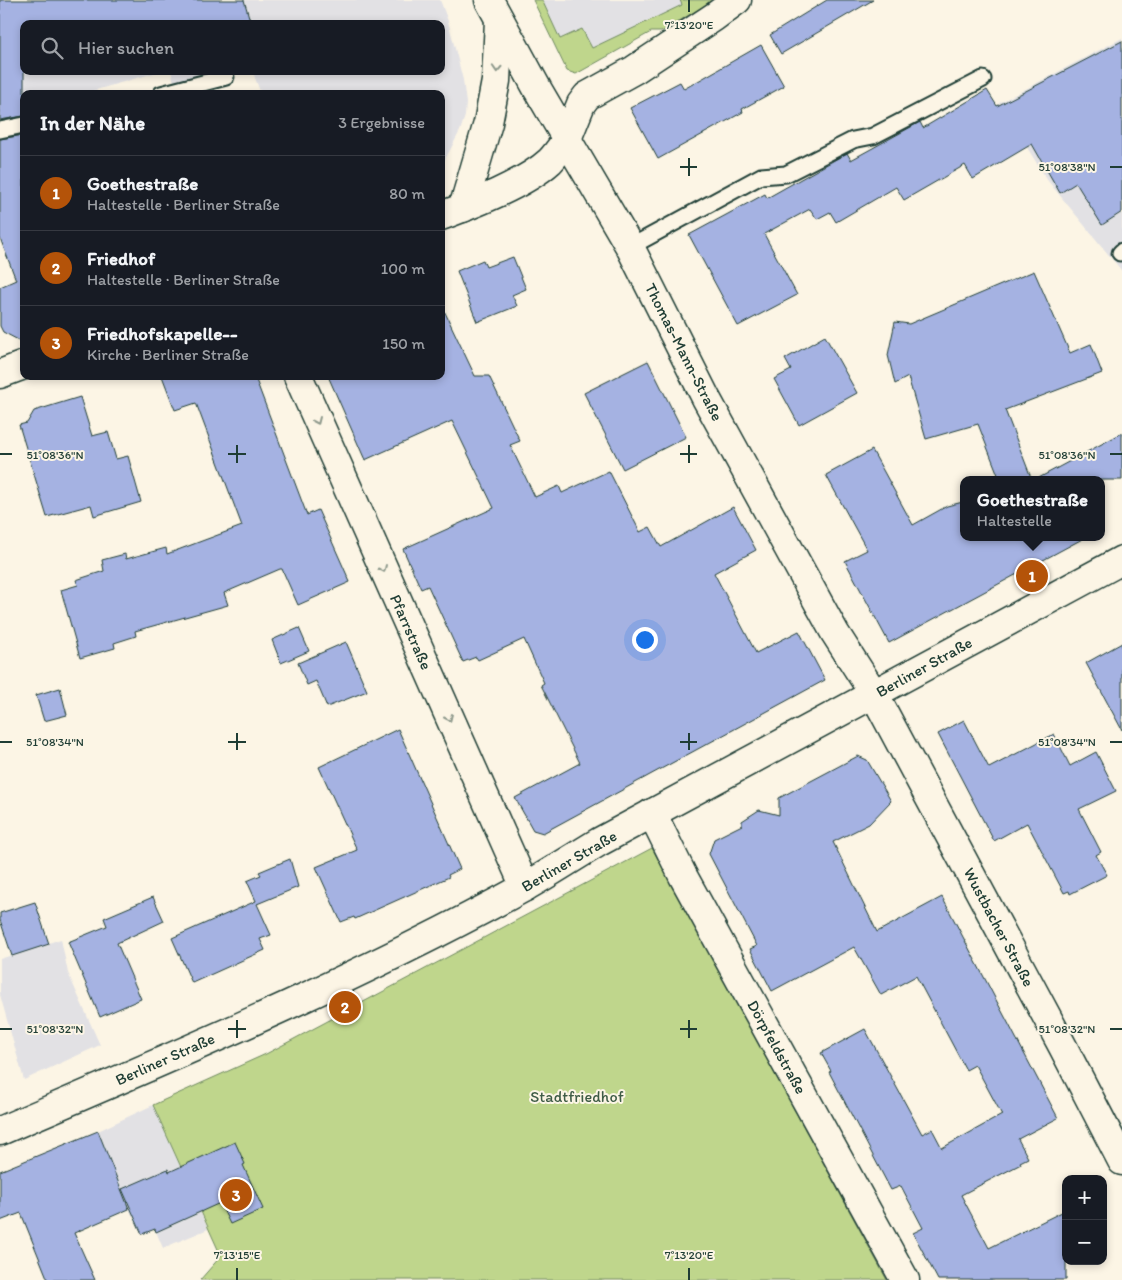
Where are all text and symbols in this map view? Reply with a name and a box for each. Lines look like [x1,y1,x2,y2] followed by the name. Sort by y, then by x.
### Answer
[665,18,714,32] text: 7°13'20"E
[20,20,445,75] search box
[38,34,66,62] icon: search
[78,36,174,59] text: Hier suchen
[492,65,502,73] one-way arrow
[40,110,145,135] text: In der Nähe
[338,113,425,132] text: 3 Ergebnisse
[1038,160,1096,174] text: 51°08'38"N
[87,172,198,195] text: Goethestraße
[52,184,60,203] text: 1
[389,184,425,203] text: 80 m
[87,195,280,214] text: Haltestelle · Berliner Straße
[87,247,155,270] text: Friedhof
[52,259,60,278] text: 2
[381,259,425,278] text: 100 m
[87,270,280,289] text: Haltestelle · Berliner Straße
[641,280,727,424] street label: Thomas-Mann-Straße
[87,322,238,345] text: Friedhofskapelle--
[52,334,60,353] text: 3
[382,334,425,353] text: 150 m
[87,345,249,364] text: Kirche · Berliner Straße
[311,416,322,425] one-way arrow
[27,448,83,462] text: 51°08'36"N
[1039,448,1095,462] text: 51°08'36"N
[960,476,1105,541] popup
[977,488,1088,511] text: Goethestraße
[977,511,1052,530] text: Haltestelle
[1016,557,1048,595] pin: 1
[377,564,388,573] one-way arrow
[386,591,436,673] street label: Pfarrstraße
[632,627,658,653] your location
[873,633,975,701] street label: Berliner Straße
[443,713,454,722] one-way arrow
[26,735,84,749] text: 51°08'34"N
[1038,735,1096,749] text: 51°08'34"N
[518,826,620,896] street label: Berliner Straße
[960,864,1038,990] street label: Wustbacher Straße
[329,988,361,1026] pin: 2
[743,997,811,1098] street label: Dörpfeldstraße
[27,1022,83,1036] text: 51°08'32"N
[1039,1022,1095,1036] text: 51°08'32"N
[112,1029,218,1089] street label: Berliner Straße
[530,1087,624,1106] park label: Stadtfriedhof
[1062,1175,1107,1265] map controls
[1062,1175,1107,1220] button: +
[220,1176,252,1214] pin: 3
[1062,1220,1107,1265] button: −
[214,1248,261,1262] text: 7°13'15"E
[665,1248,714,1262] text: 7°13'20"E

